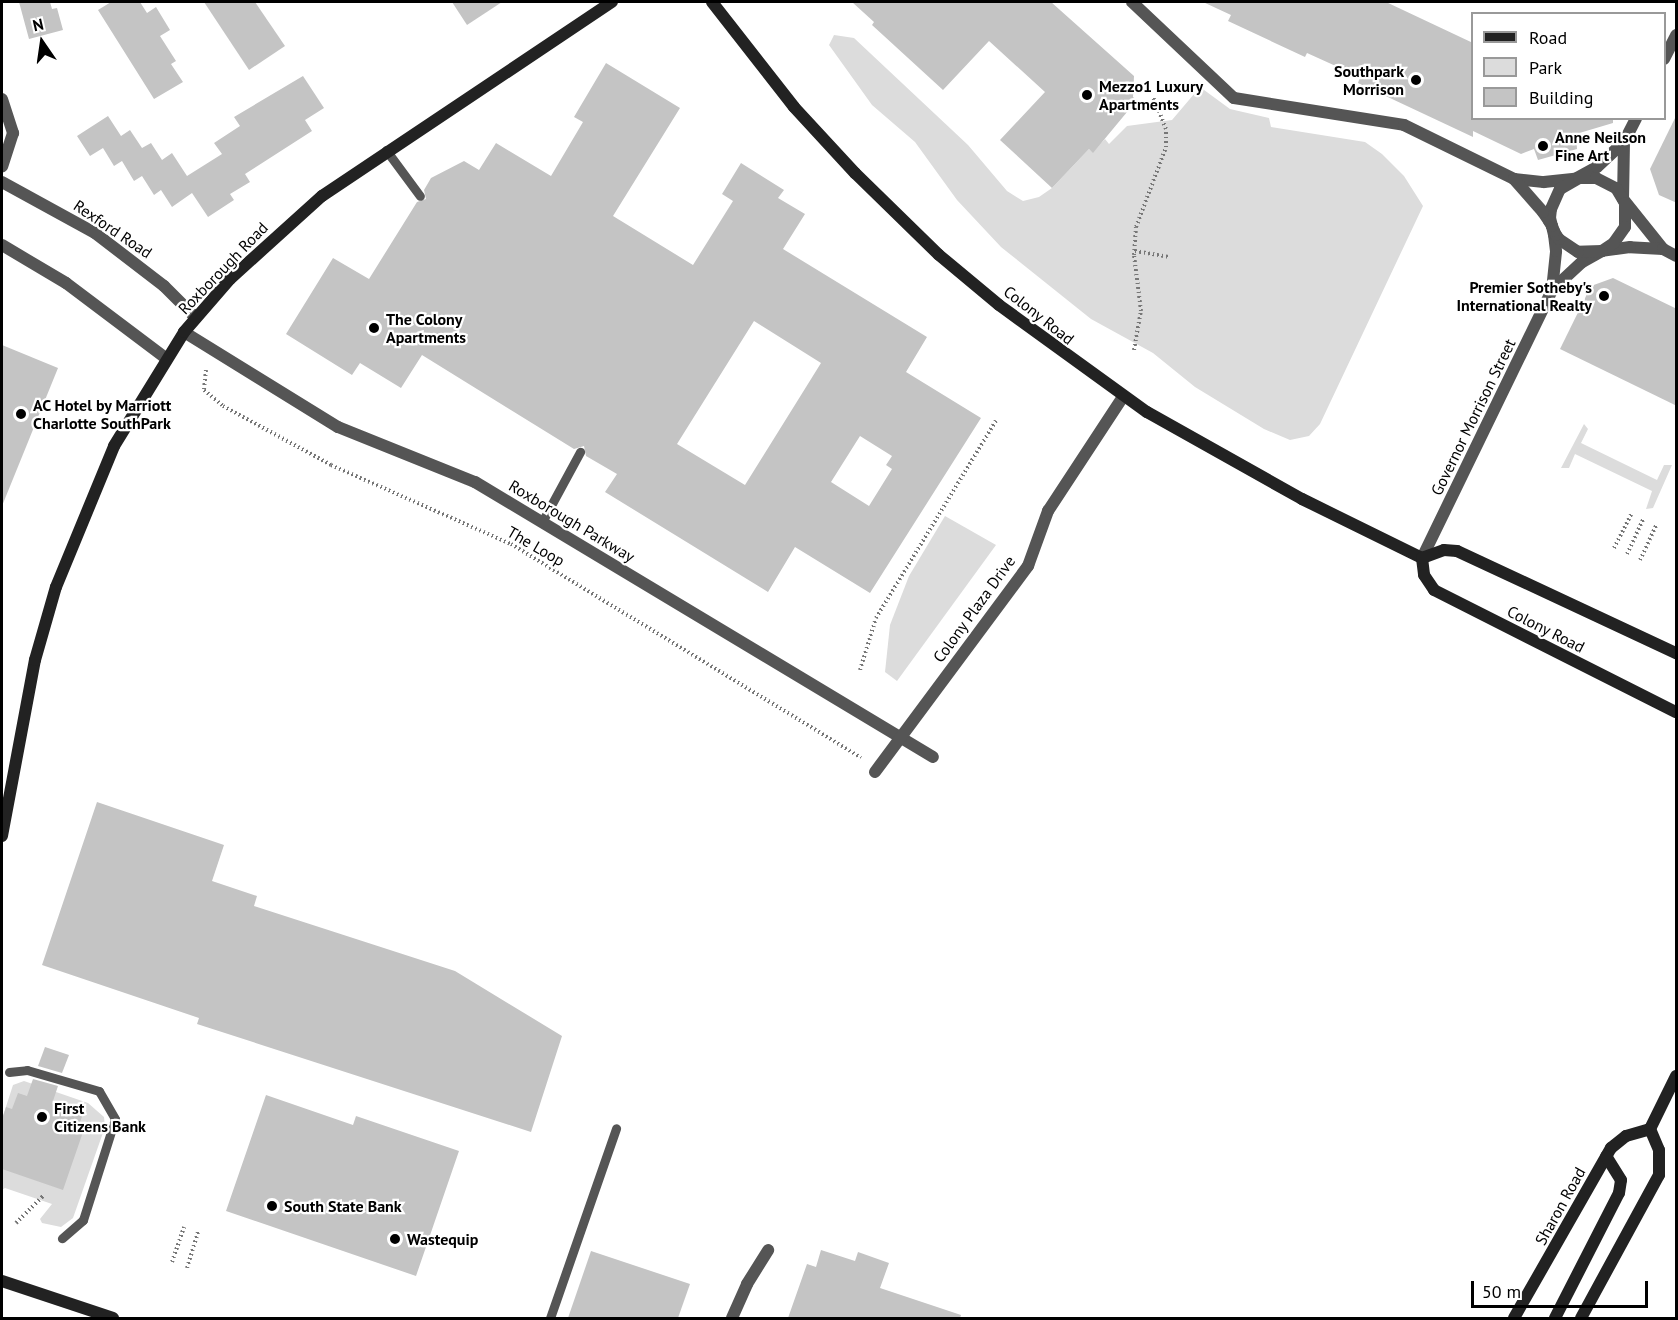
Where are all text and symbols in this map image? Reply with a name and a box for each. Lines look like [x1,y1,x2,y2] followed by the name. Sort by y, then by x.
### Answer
[12,12,72,72] north arrow
[1471,12,1666,120] legend
[31,14,45,35] text: N
[1529,26,1567,49] text: Road
[1529,56,1562,79] text: Park
[1334,61,1404,99] place label: Southpark Morrison
[1409,73,1423,87] marker: Southpark Morrison
[1099,76,1203,114] place label: Mezzo1 Luxury Apartments
[1529,86,1593,109] text: Building
[1080,88,1094,102] marker: Mezzo1 Luxury Apartments
[1555,127,1646,165] place label: Anne Neilson Fine Art
[1536,139,1550,153] marker: Anne Neilson Fine Art
[70,196,156,262] street label: Rexford Road
[174,218,272,318] street label: Roxborough Road
[1456,277,1592,315] place label: Premier Sotheby's International Realty
[1000,281,1078,349] street label: Colony Road
[1597,289,1611,303] marker: Premier Sotheby's International Realty
[386,309,466,347] place label: The Colony Apartments
[367,321,381,335] marker: The Colony Apartments
[1427,336,1519,498] street label: Governor Morrison Street
[33,395,173,433] place label: AC Hotel by Marriott Charlotte SouthPark
[14,407,28,421] marker: AC Hotel by Marriott Charlotte SouthPark
[506,476,638,566] street label: Roxborough Parkway
[504,522,568,570] street label: The Loop
[929,552,1019,666] street label: Colony Plaza Drive
[1504,601,1588,657] street label: Colony Road
[54,1098,146,1136] place label: First Citizens Bank
[35,1110,49,1124] marker: First Citizens Bank
[1531,1164,1589,1248] street label: Sharon Road
[284,1196,402,1216] place label: South State Bank
[265,1199,279,1213] marker: South State Bank
[407,1229,478,1249] place label: Wastequip
[388,1232,402,1246] marker: Wastequip
[1474,1269,1651,1307] scale bar
[1482,1280,1521,1303] text: 50 m

